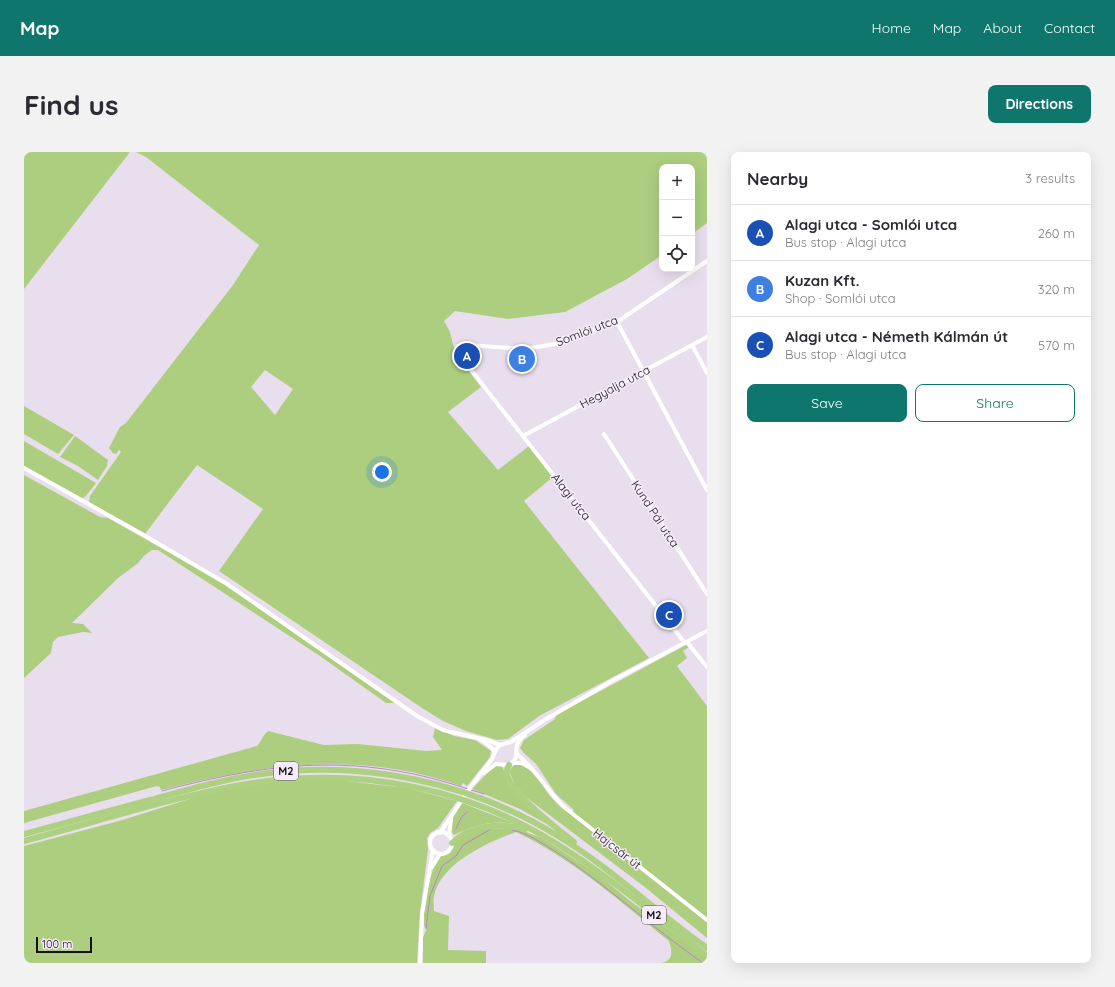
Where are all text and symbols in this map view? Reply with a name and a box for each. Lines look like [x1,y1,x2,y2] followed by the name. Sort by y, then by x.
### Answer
[20,16,59,40] text: Map
[872,19,911,37] text: Home
[933,19,961,37] text: Map
[983,19,1022,37] text: About
[1044,19,1095,37] text: Contact
[988,85,1091,123] button: Directions
[24,87,118,122] text: Find us
[659,164,695,272] map controls
[659,164,695,200] button: +
[747,168,808,189] text: Nearby
[1025,170,1075,186] text: 3 results
[659,200,695,236] button: −
[785,215,957,234] text: Alagi utca - Somlói utca
[756,225,764,241] text: A
[1038,225,1075,241] text: 260 m
[785,234,906,250] text: Bus stop · Alagi utca
[659,236,695,272] button: locate
[785,271,860,290] text: Kuzan Kft.
[756,281,764,297] text: B
[1038,281,1075,297] text: 320 m
[785,290,896,306] text: Shop · Somlói utca
[554,312,620,349] street label: Somlói utca
[785,327,1008,346] text: Alagi utca - Németh Kálmán út
[756,337,764,353] text: C
[1038,337,1075,353] text: 570 m
[454,341,480,371] pin: A
[509,344,535,374] pin: B
[785,346,906,362] text: Bus stop · Alagi utca
[577,362,653,411] street label: Hegyalja utca
[747,384,907,422] button: Save
[915,384,1075,422] button: Share
[372,462,392,482] your location
[548,470,594,523] street label: Alagi utca
[628,477,683,550] street label: Kund Pál utca
[656,600,682,630] pin: C
[274,762,298,780] road number: M2
[590,825,644,872] street label: Hajcsár út
[642,906,666,924] road number: M2
[36,935,92,954] scale bar
[42,937,72,951] text: 100 m

